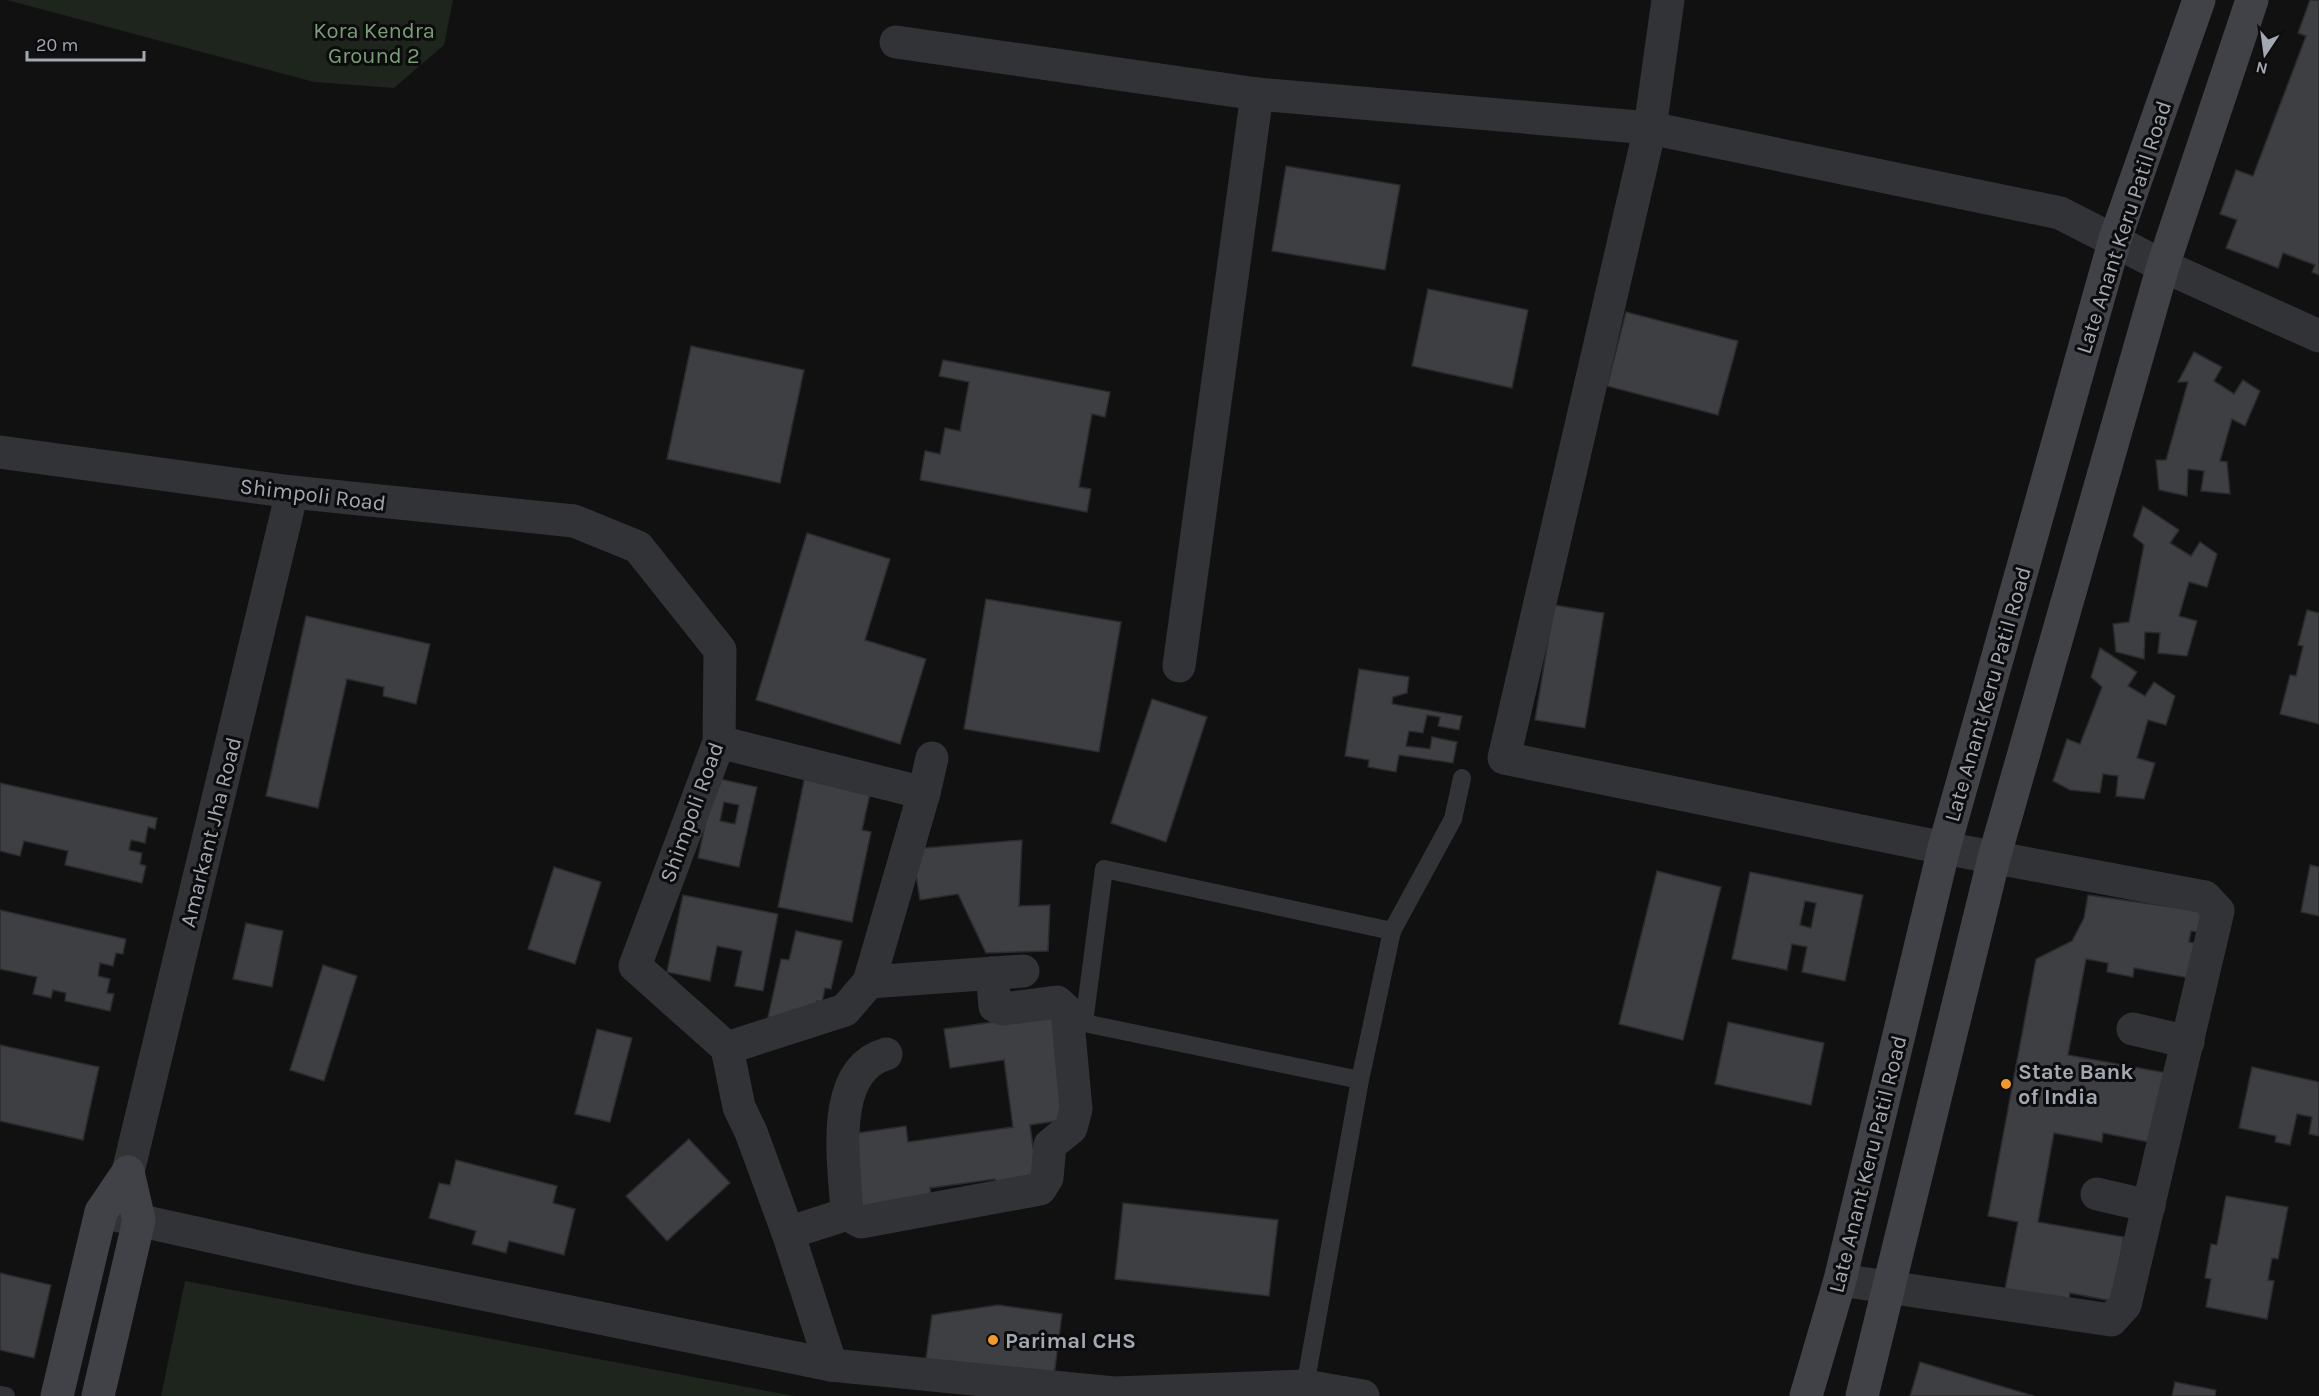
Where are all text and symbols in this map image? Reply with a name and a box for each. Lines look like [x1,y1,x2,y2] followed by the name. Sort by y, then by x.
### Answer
[313,18,435,69] park label: Kora Kendra Ground 2
[27,24,144,62] scale bar
[2235,24,2295,84] north arrow
[36,34,78,56] text: 20 m
[2254,58,2269,79] text: N
[2071,98,2177,357] street label: Late Anant Keru Patil Road
[238,473,388,517] street label: Shimpoli Road
[1939,564,2037,825] street label: Late Anant Keru Patil Road
[175,735,247,930] street label: Amarkant Jha Road
[655,739,729,886] street label: Shimpoli Road
[1823,1033,1913,1296] street label: Late Anant Keru Patil Road
[2018,1059,2133,1110] place label: State Bank of India
[1999,1077,2013,1091] marker: State Bank of India
[1005,1328,1136,1354] place label: Parimal CHS
[986,1333,1000,1347] marker: Parimal CHS

